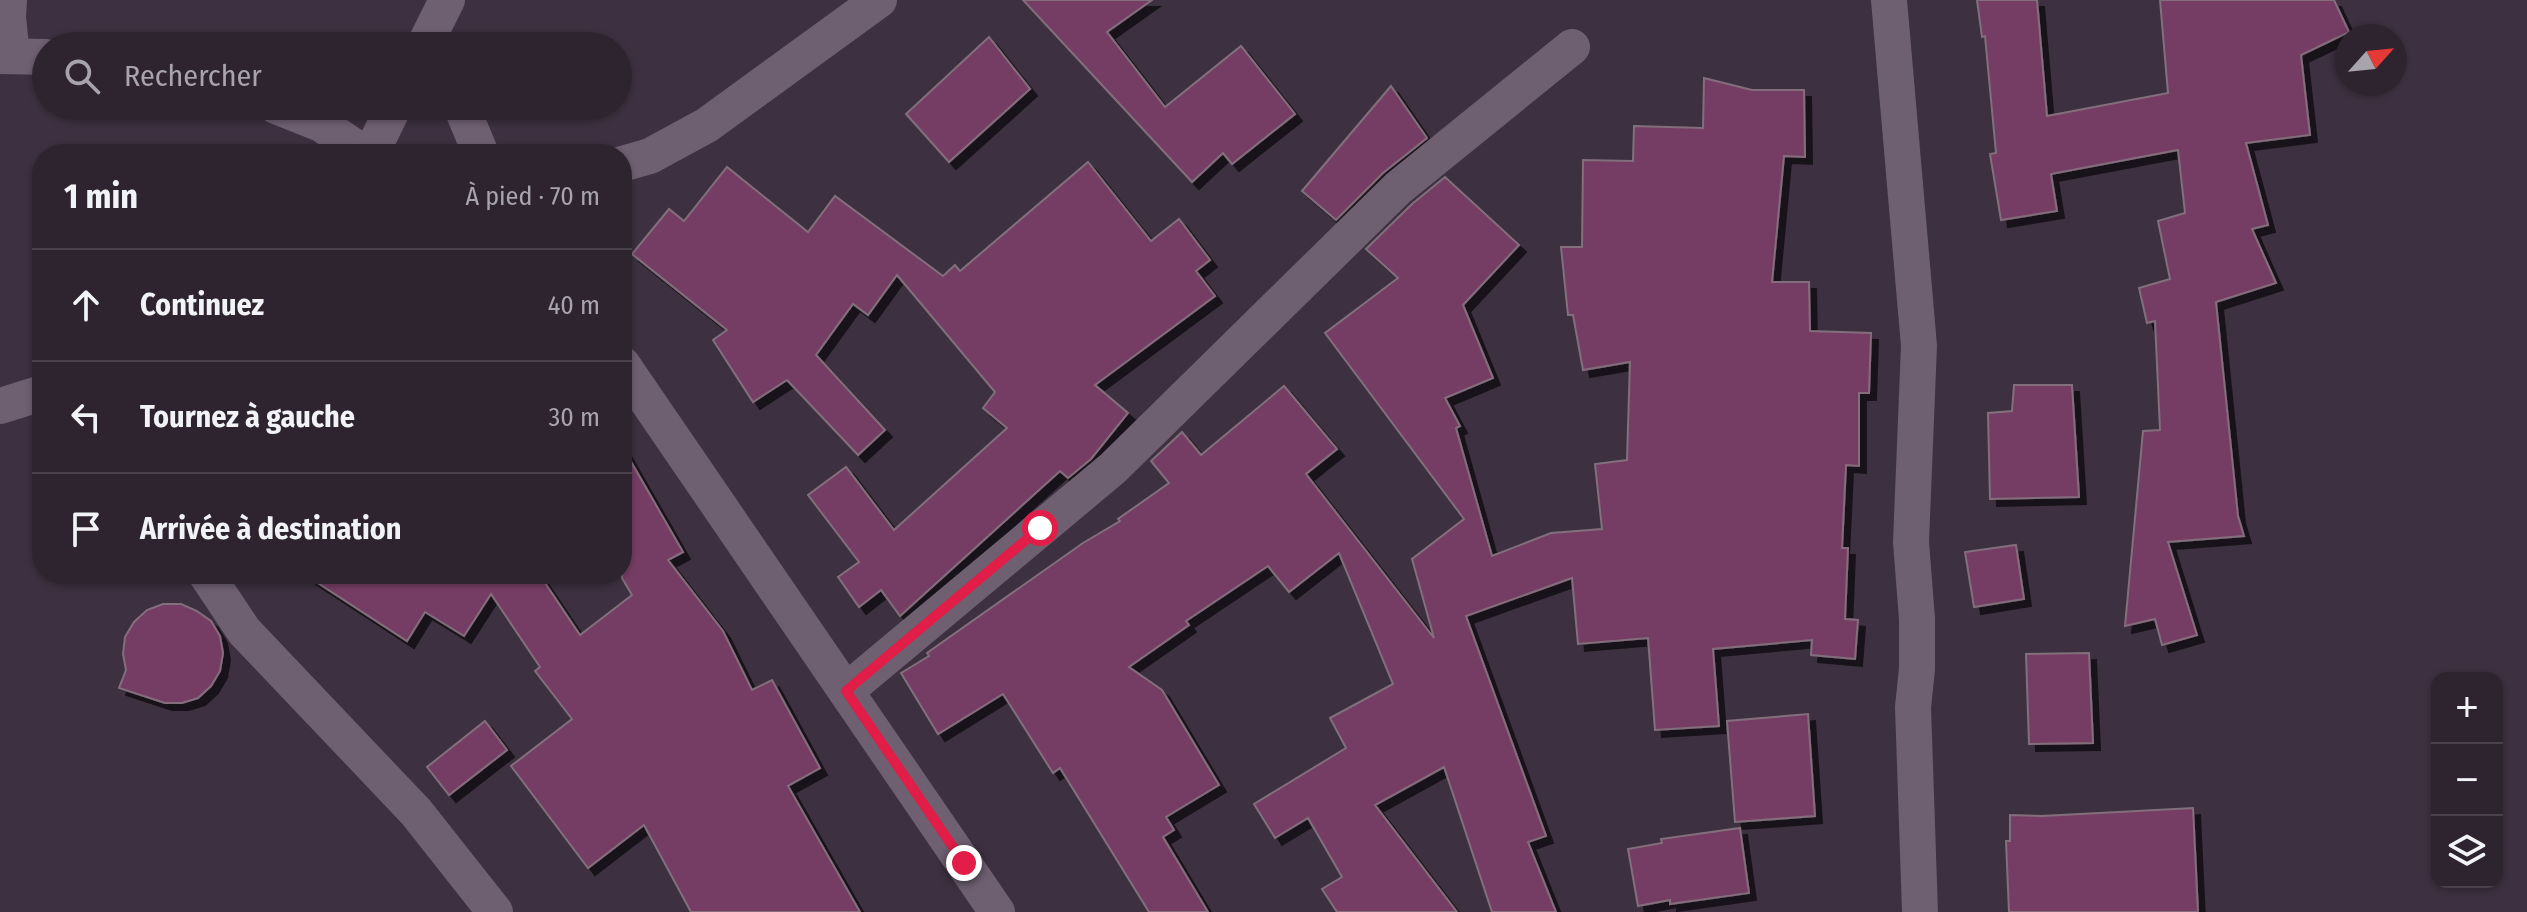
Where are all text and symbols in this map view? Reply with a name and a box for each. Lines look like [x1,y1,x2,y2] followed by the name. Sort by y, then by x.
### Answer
[2335,24,2407,96] north arrow
[32,32,632,120] search box
[60,54,104,98] icon: search
[124,58,262,94] text: Rechercher
[64,176,138,217] text: 1 min
[465,181,600,212] text: À pied · 70 m
[64,283,108,327] icon: ahead
[140,287,264,323] text: Continuez
[548,290,600,321] text: 40 m
[64,395,108,439] icon: left
[140,399,355,435] text: Tournez à gauche
[549,402,600,433] text: 30 m
[64,507,108,551] icon: arrive
[1022,510,1058,546] route start
[140,511,401,547] text: Arrivée à destination
[2431,672,2503,888] map controls
[2431,672,2503,744] button: +
[2431,744,2503,816] button: −
[2431,816,2503,888] button: layers
[946,845,982,881] route end

